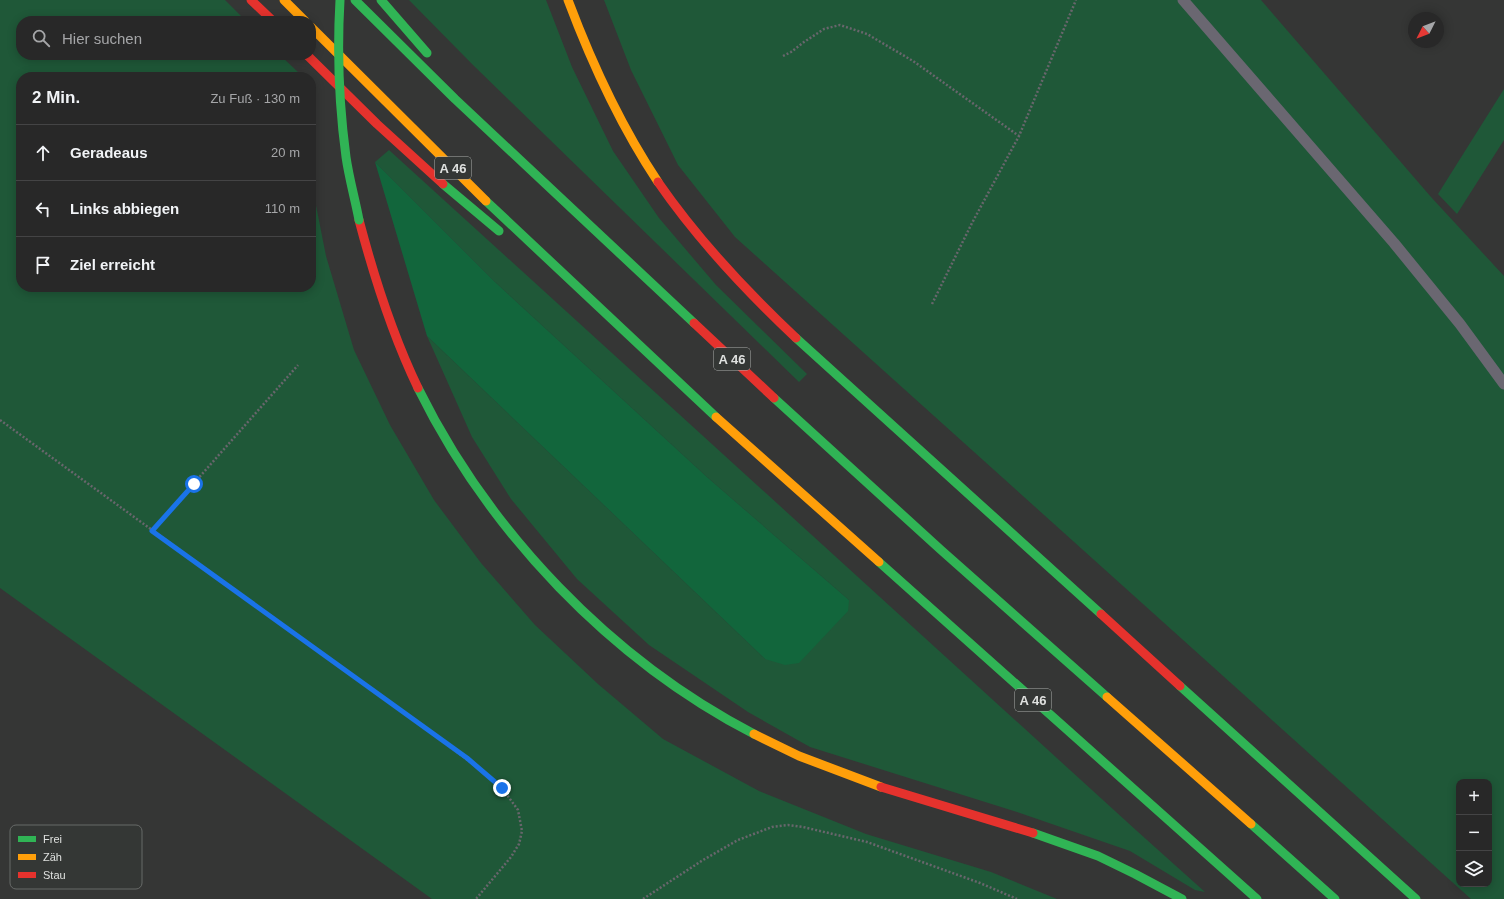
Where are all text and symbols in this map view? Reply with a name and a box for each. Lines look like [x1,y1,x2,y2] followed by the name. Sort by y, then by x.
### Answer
[1408,12,1444,48] north arrow
[16,16,316,60] search box
[30,27,52,49] icon: search
[62,30,142,47] text: Hier suchen
[32,88,80,107] text: 2 Min.
[210,91,300,106] text: Zu Fuß · 130 m
[32,142,54,164] icon: ahead
[70,144,148,161] text: Geradeaus
[271,145,300,160] text: 20 m
[435,157,471,179] road number: A 46
[32,198,54,220] icon: left
[70,200,179,217] text: Links abbiegen
[265,201,300,216] text: 110 m
[32,254,54,276] icon: arrive
[70,256,155,273] text: Ziel erreicht
[714,348,750,370] road number: A 46
[185,475,203,493] route start
[1015,689,1051,711] road number: A 46
[493,779,511,797] route end
[1456,779,1492,887] map controls
[1456,779,1492,815] button: +
[1456,815,1492,851] button: −
[10,825,142,889] legend
[43,833,62,845] text: Frei
[43,851,62,863] text: Zäh
[1456,851,1492,887] button: layers
[43,869,66,881] text: Stau

